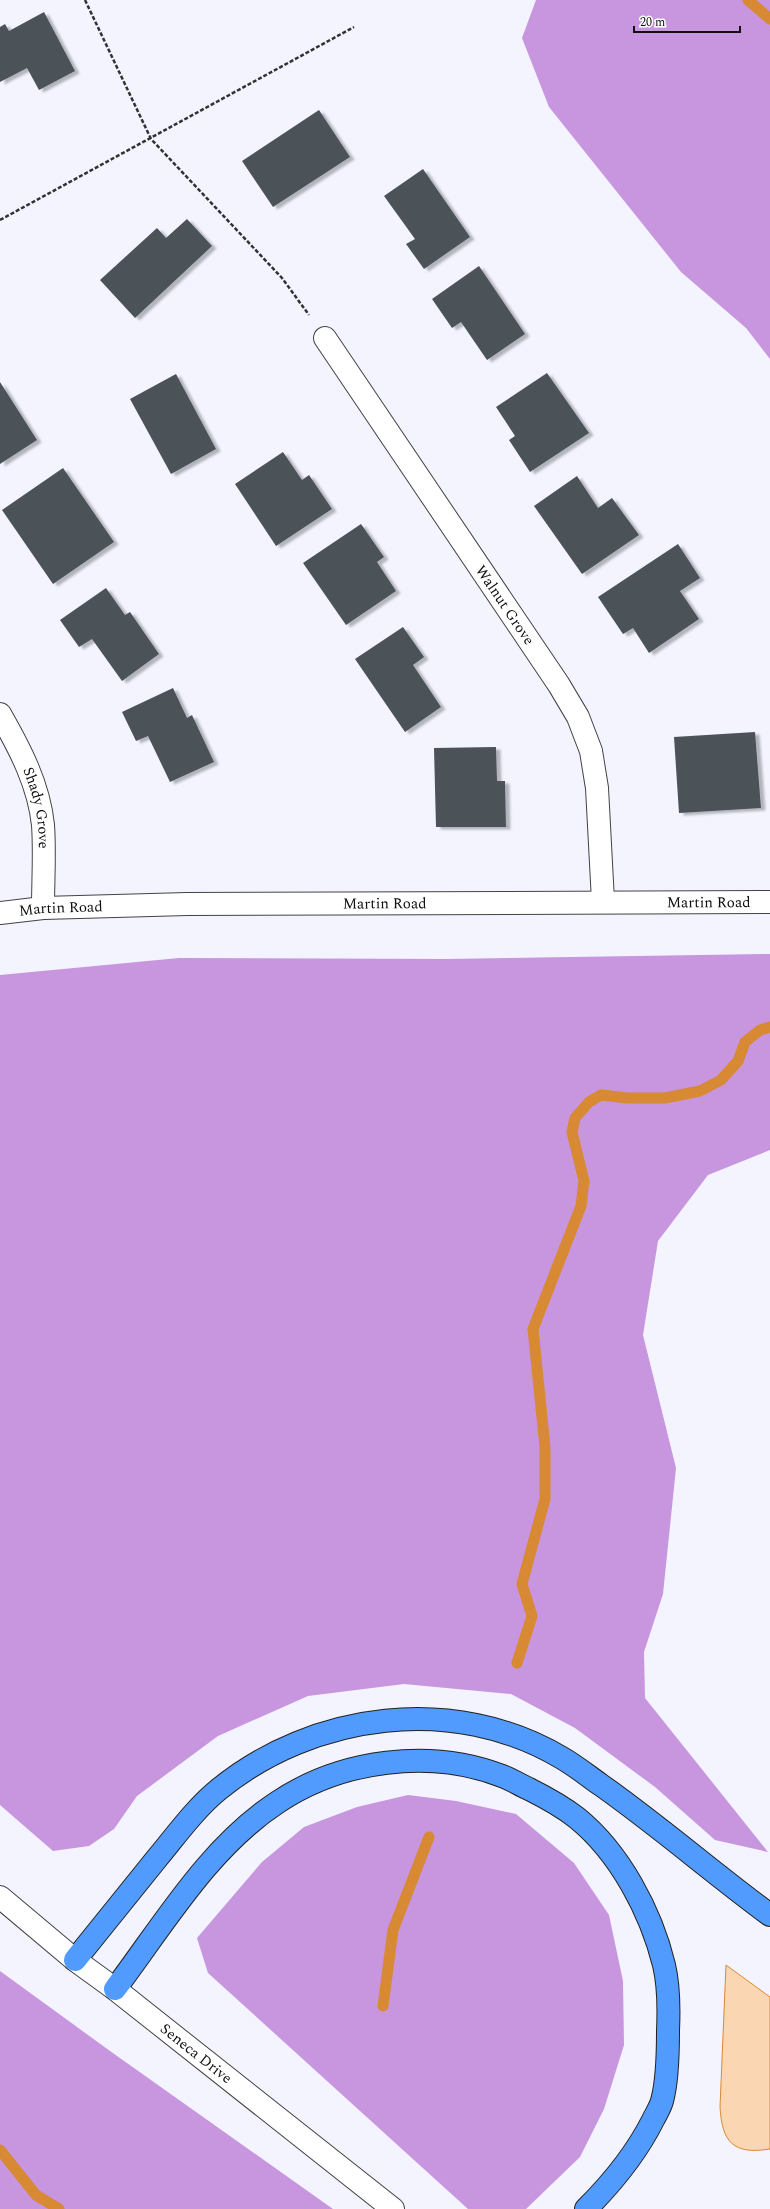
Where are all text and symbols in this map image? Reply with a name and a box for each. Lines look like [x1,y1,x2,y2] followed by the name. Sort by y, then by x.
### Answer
[634,8,740,34] scale bar
[640,13,665,32] text: 20 m
[469,561,540,650] street label: Walnut Grove
[16,763,55,849] street label: Shady Grove
[667,891,751,914] street label: Martin Road
[343,892,427,915] street label: Martin Road
[18,895,103,923] street label: Martin Road
[155,2018,237,2090] street label: Seneca Drive

